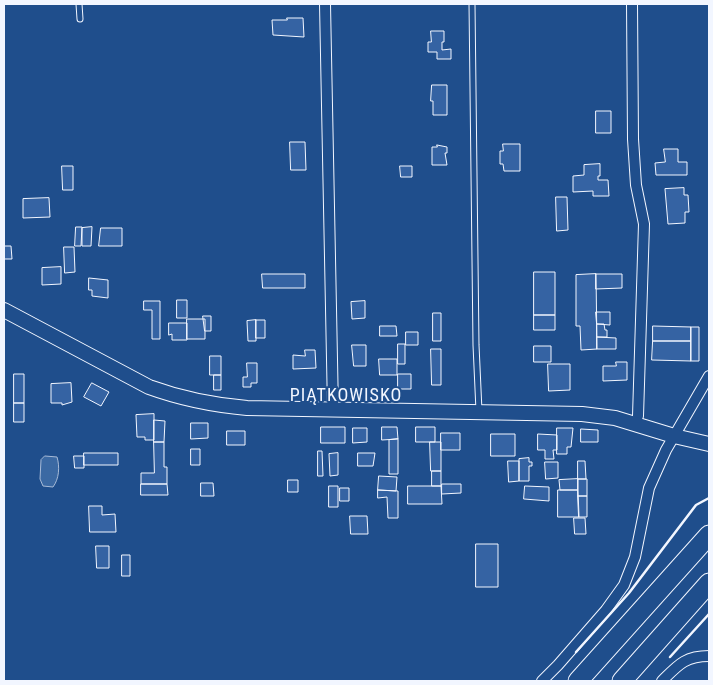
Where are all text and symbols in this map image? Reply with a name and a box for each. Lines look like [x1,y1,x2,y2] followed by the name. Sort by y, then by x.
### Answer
[288,385,404,407] district label: PIĄTKOWISKO

